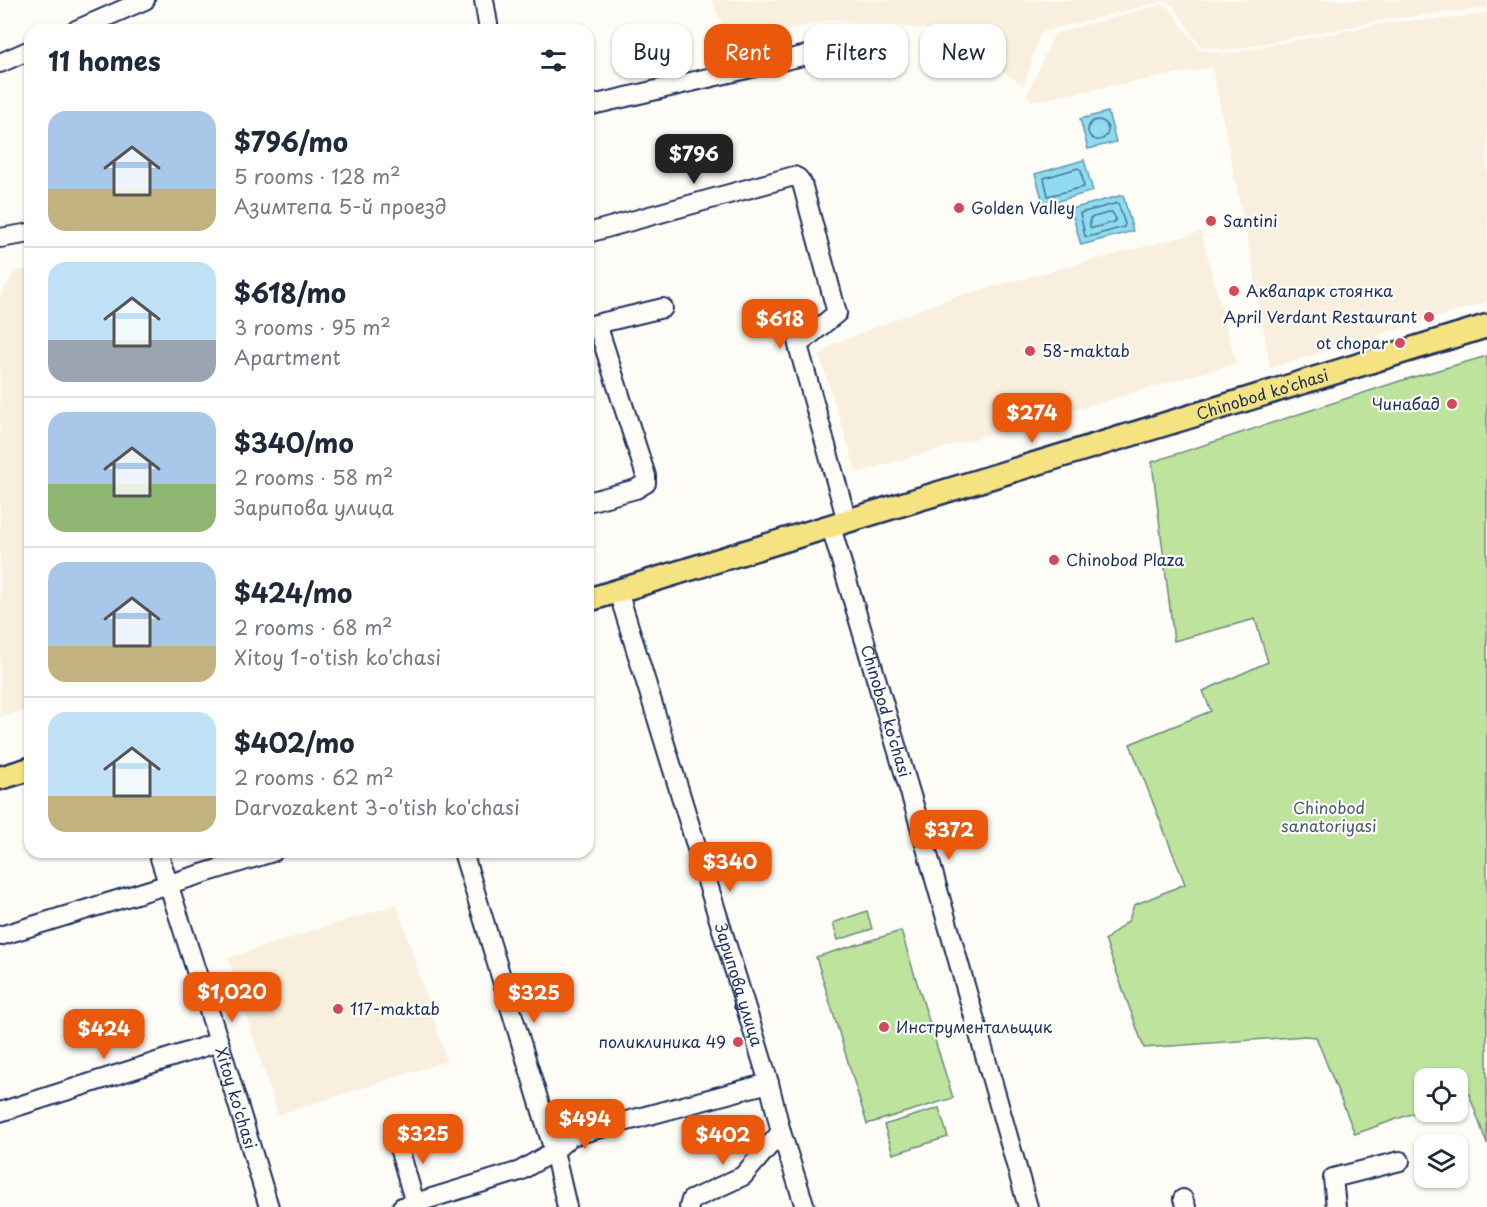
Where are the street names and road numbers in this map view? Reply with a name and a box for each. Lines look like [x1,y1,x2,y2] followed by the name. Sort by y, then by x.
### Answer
[1193,362,1331,425] street label: Chinobod ko'chasi
[856,642,918,780] street label: Chinobod ko'chasi
[710,920,770,1049] street label: Зарипова улица
[210,1044,264,1152] street label: Xitoy ko'chasi

